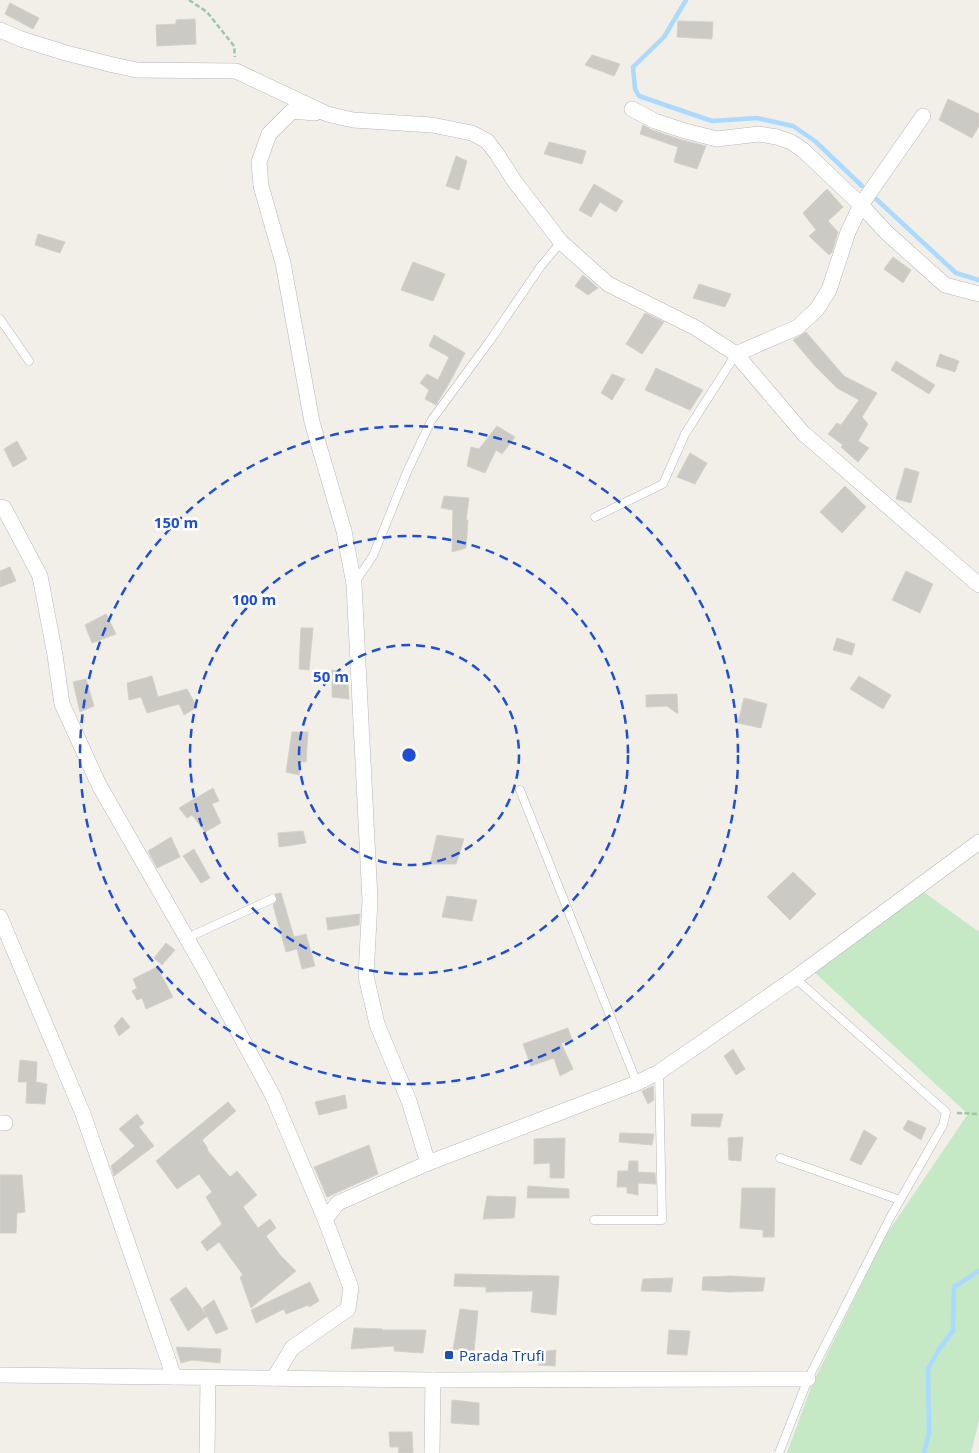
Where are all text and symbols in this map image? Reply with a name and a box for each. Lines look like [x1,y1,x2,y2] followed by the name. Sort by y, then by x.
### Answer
[154,512,198,532] text: 150 m
[232,589,276,609] text: 100 m
[313,666,349,686] text: 50 m
[400,746,418,764] centre of rings
[459,1345,545,1365] place label: Parada Trufi
[443,1349,455,1361] marker: Parada Trufi

